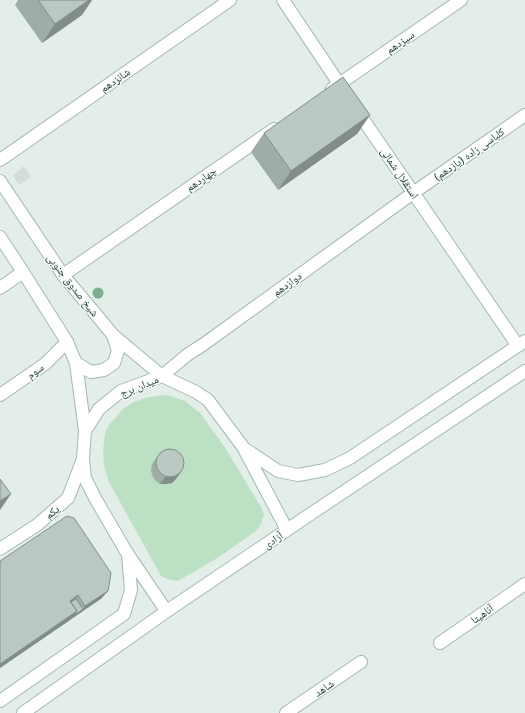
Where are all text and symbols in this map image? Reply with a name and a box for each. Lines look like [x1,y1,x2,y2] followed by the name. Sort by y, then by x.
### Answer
[382,27,418,57] street label: سیزدهم
[97,64,133,96] street label: شانزدهم
[430,123,508,184] street label: کلباسی زاده (یازدهم)
[378,144,423,201] street label: استقلال شمالی
[182,163,220,195] street label: چهاردهم
[44,250,103,319] street label: شیخ صدوق جنوبی
[269,268,305,300] street label: دوازدهم
[23,359,46,382] street label: سوم
[117,371,160,400] street label: میدان برج
[41,501,63,523] street label: یکم
[260,527,286,552] street label: آزادی
[467,600,496,627] street label: آناهیتا
[311,676,337,700] street label: شاهد

